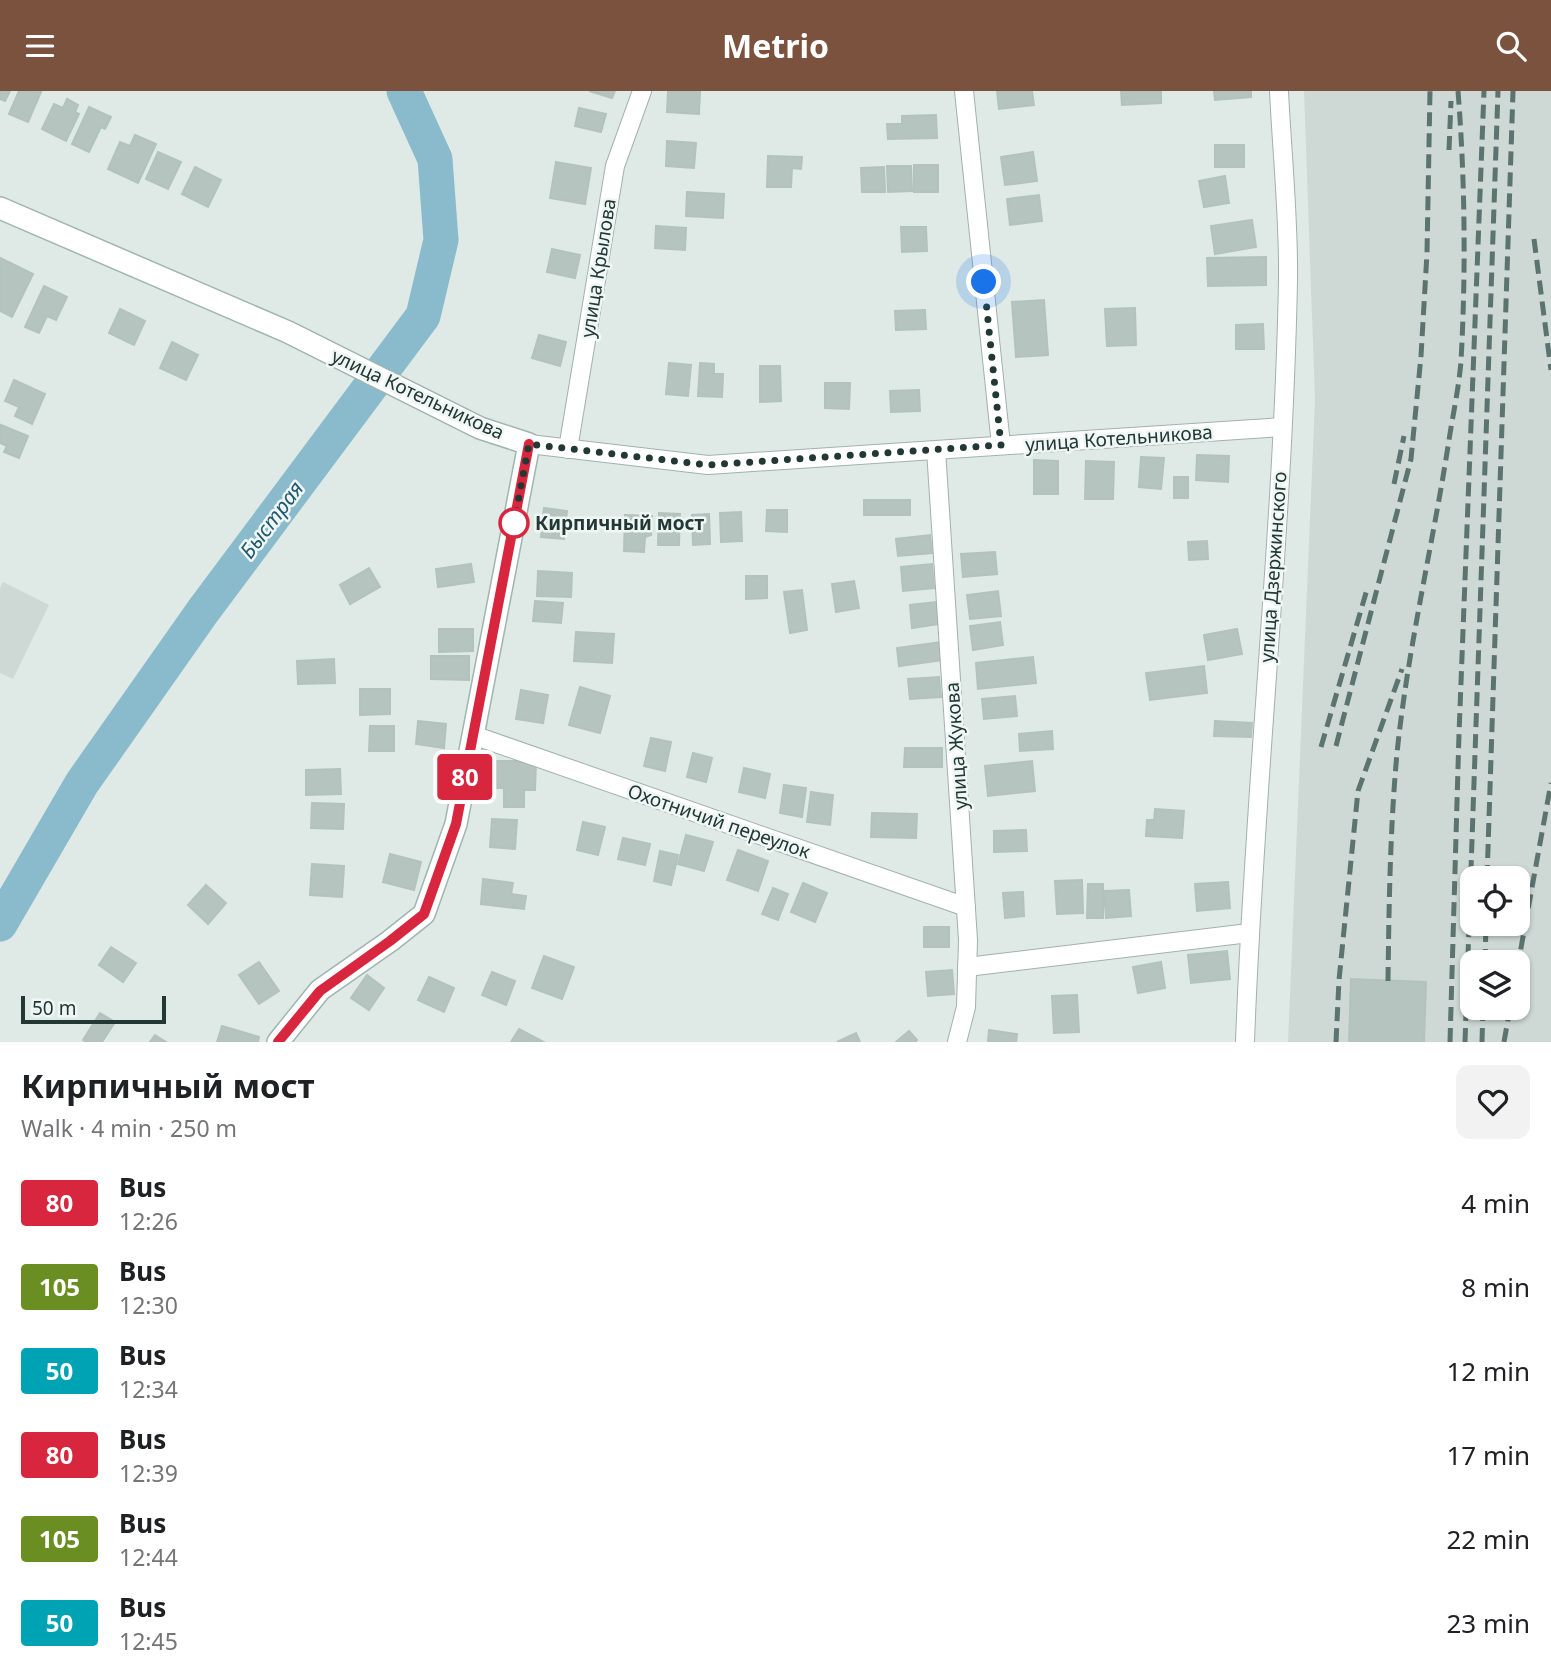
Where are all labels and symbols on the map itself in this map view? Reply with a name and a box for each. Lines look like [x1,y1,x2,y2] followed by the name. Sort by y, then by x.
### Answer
[574,197,622,339] street label: улица Крылова
[966,264,1001,299] your location
[327,343,509,445] street label: улица Котельникова
[1024,418,1214,458] street label: улица Котельникова
[1253,471,1293,663] street label: улица Дзержинского
[233,475,309,564] water label: Быстрая
[499,508,529,538] marker: Кирпичный мост
[535,510,704,536] place label: Кирпичный мост
[939,681,973,811] street label: улица Жукова
[434,754,496,800] line badge: 80
[624,778,814,864] street label: Охотничий переулок
[21,993,166,1025] scale bar

